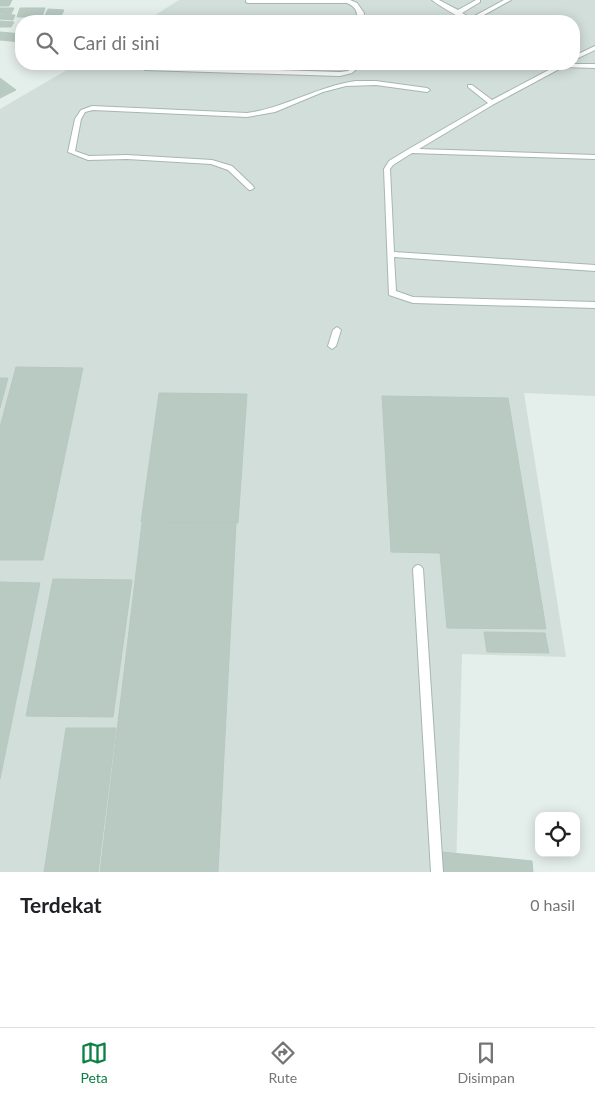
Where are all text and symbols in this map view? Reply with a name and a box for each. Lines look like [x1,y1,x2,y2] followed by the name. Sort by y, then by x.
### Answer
[15,15,580,70] search box
[33,29,61,57] icon: search
[73,31,160,54] text: Cari di sini
[535,812,580,857] map controls
[535,812,580,857] button: locate
[20,892,102,917] text: Terdekat
[530,895,575,914] text: 0 hasil
[80,1039,108,1086] tab: Peta
[268,1039,297,1086] tab: Rute
[457,1039,515,1086] tab: Disimpan

